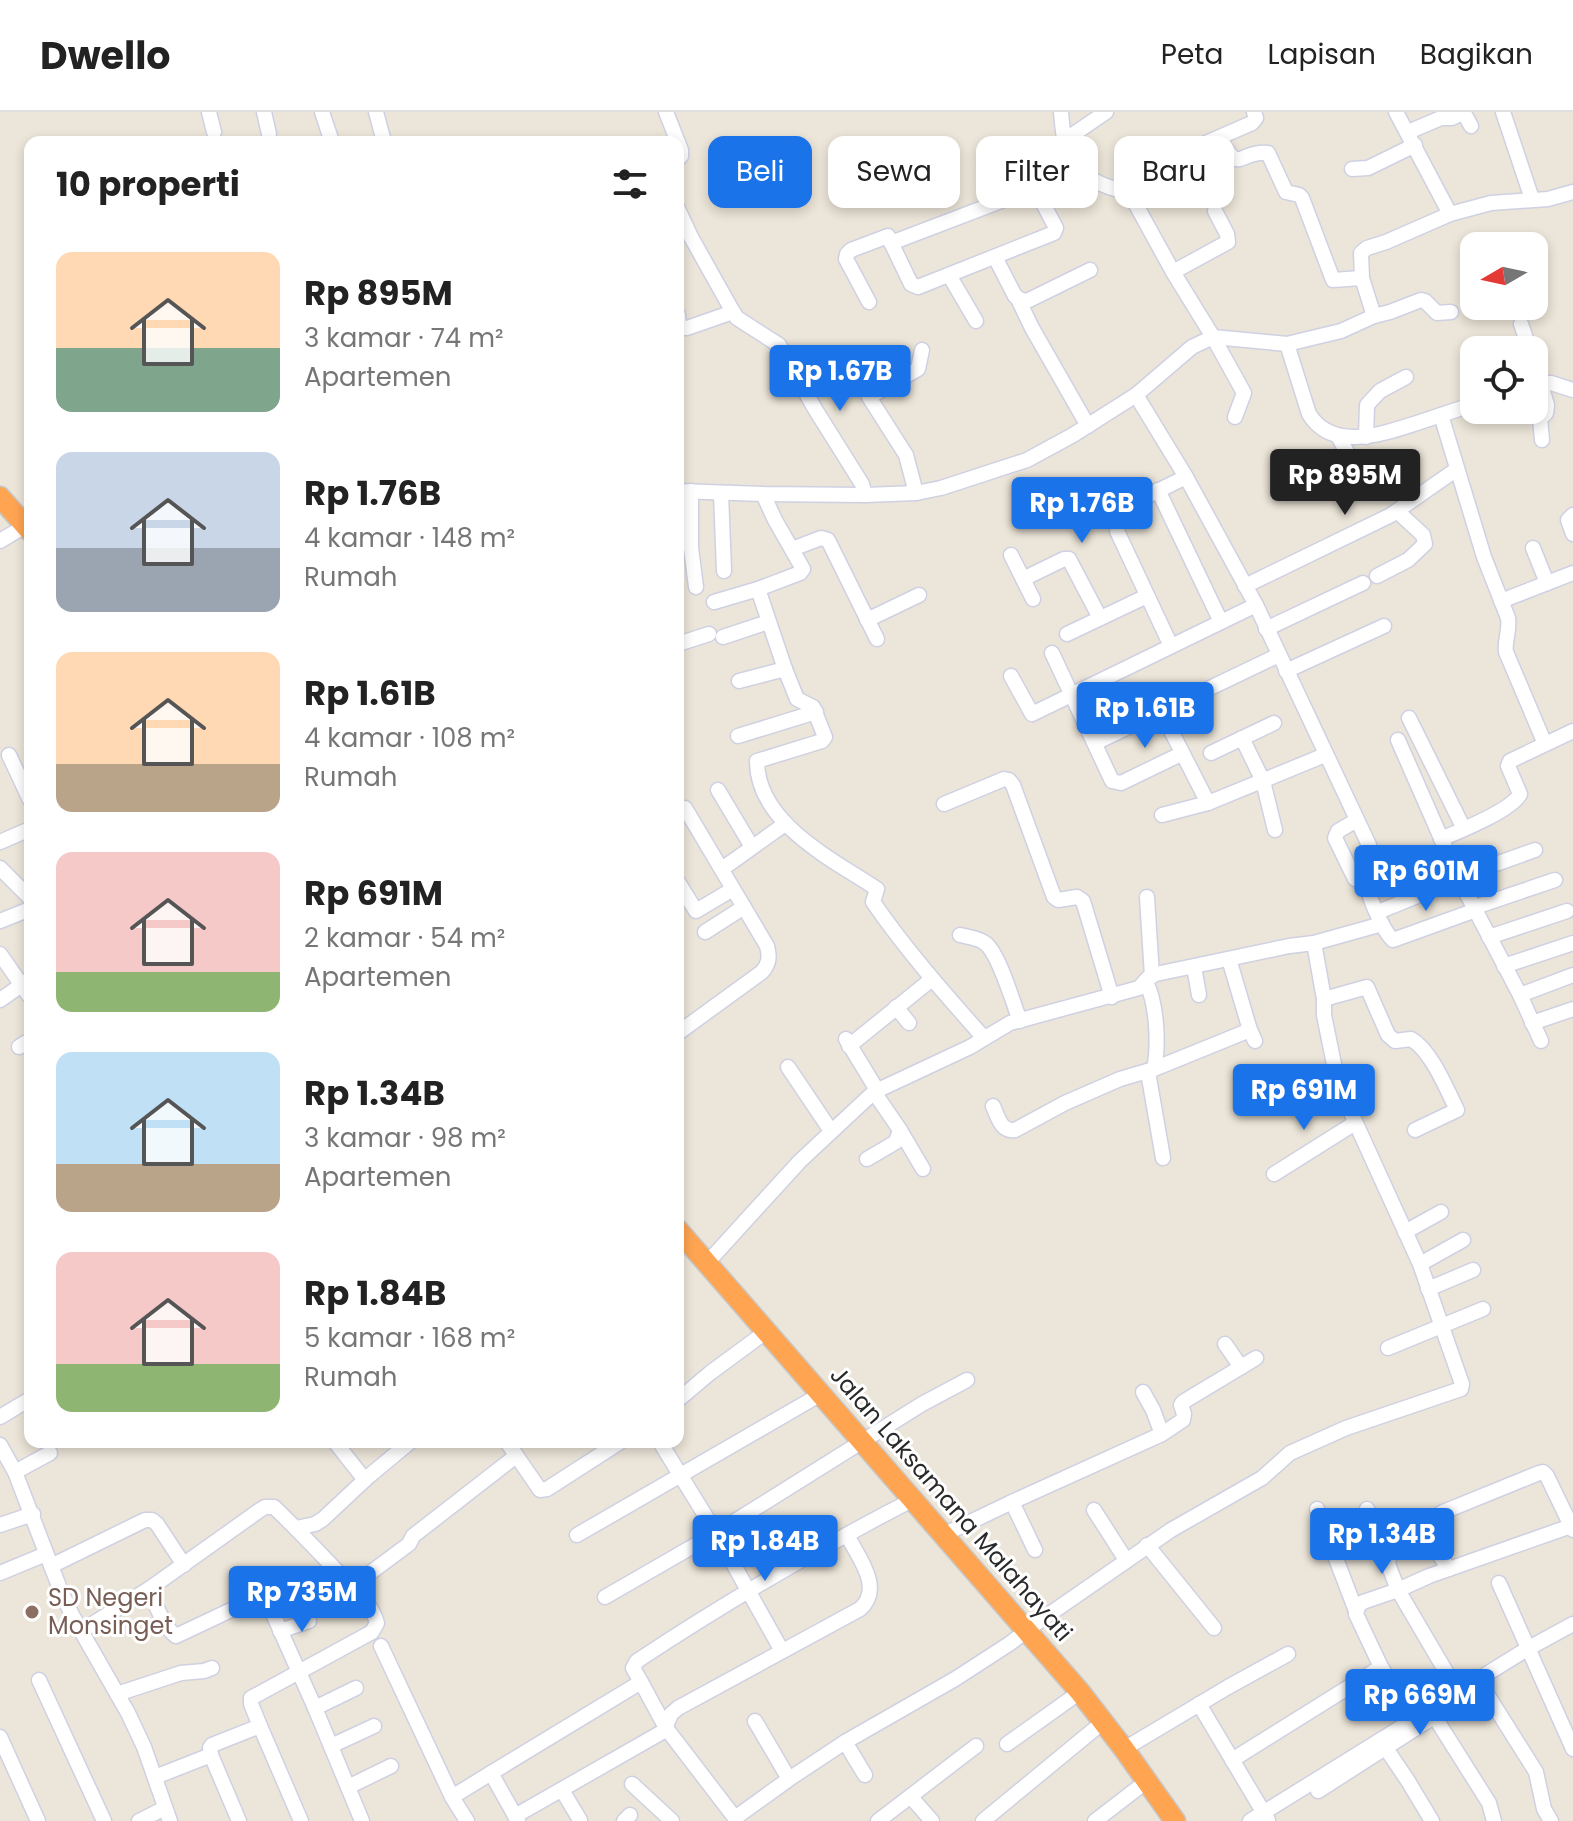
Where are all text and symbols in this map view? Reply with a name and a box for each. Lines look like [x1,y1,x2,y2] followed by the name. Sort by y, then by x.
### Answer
[40,29,171,82] text: Dwello
[1161,35,1224,74] text: Peta
[1268,35,1376,74] text: Lapisan
[1420,35,1533,74] text: Bagikan
[708,136,812,208] chip: Beli
[828,136,960,208] chip: Sewa
[976,136,1098,208] chip: Filter
[1114,136,1234,208] chip: Baru
[56,160,240,208] text: 10 properti
[608,162,652,206] icon: filters
[1460,232,1548,320] north arrow
[1460,232,1548,424] map controls
[304,269,453,317] text: Rp 895M
[120,284,216,380] icon: home
[304,320,504,356] text: 3 kamar · 74 m²
[1460,336,1548,424] button: locate
[757,345,923,413] pin: Rp 1.67B
[788,353,892,389] text: Rp 1.67B
[304,359,452,395] text: Apartemen
[1271,449,1419,517] pin: Rp 895M
[1288,457,1402,493] text: Rp 895M
[304,469,441,517] text: Rp 1.76B
[999,477,1165,545] pin: Rp 1.76B
[120,484,216,580] icon: home
[1030,485,1134,521] text: Rp 1.76B
[304,520,515,556] text: 4 kamar · 148 m²
[304,559,397,595] text: Rumah
[304,669,436,717] text: Rp 1.61B
[1062,682,1228,750] pin: Rp 1.61B
[120,684,216,780] icon: home
[1095,690,1195,726] text: Rp 1.61B
[304,720,515,756] text: 4 kamar · 108 m²
[304,759,397,795] text: Rumah
[1352,845,1500,913] pin: Rp 601M
[1372,853,1480,889] text: Rp 601M
[304,869,443,917] text: Rp 691M
[120,884,216,980] icon: home
[304,920,505,956] text: 2 kamar · 54 m²
[304,959,452,995] text: Apartemen
[1230,1064,1378,1132] pin: Rp 691M
[304,1069,445,1117] text: Rp 1.34B
[1251,1072,1357,1108] text: Rp 691M
[120,1084,216,1180] icon: home
[304,1120,506,1156] text: 3 kamar · 98 m²
[304,1159,452,1195] text: Apartemen
[304,1269,446,1317] text: Rp 1.84B
[120,1284,216,1380] icon: home
[304,1320,515,1356] text: 5 kamar · 168 m²
[304,1359,397,1395] text: Rumah
[823,1359,1080,1648] street label: Jalan Laksamana Malahayati
[1299,1508,1465,1576] pin: Rp 1.34B
[682,1515,848,1583] pin: Rp 1.84B
[1328,1516,1436,1552] text: Rp 1.34B
[711,1523,819,1559] text: Rp 1.84B
[228,1566,376,1634] pin: Rp 735M
[247,1574,357,1610] text: Rp 735M
[48,1581,173,1642] place label: SD Negeri Monsinget
[23,1603,41,1621] marker: SD Negeri Monsinget
[1346,1669,1494,1737] pin: Rp 669M
[1363,1677,1477,1713] text: Rp 669M

